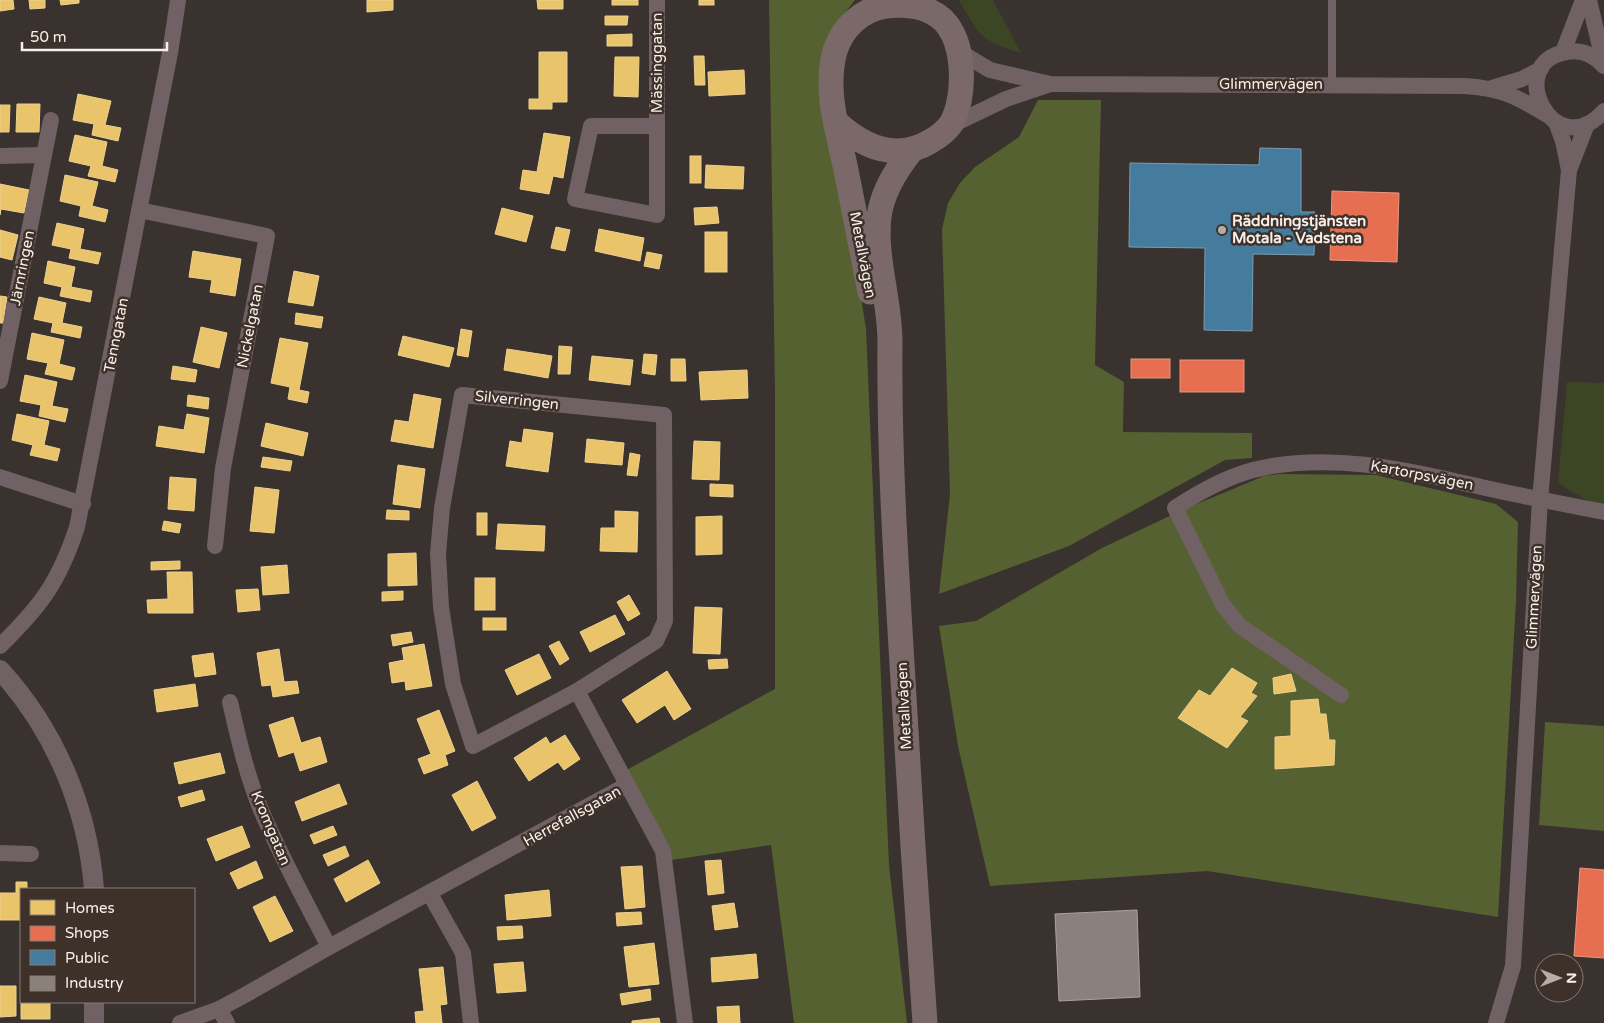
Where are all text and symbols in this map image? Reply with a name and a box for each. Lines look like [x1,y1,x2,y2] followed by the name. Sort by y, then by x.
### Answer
[648,13,666,113] street label: Mässinggatan
[22,20,168,52] scale bar
[30,28,67,46] text: 50 m
[1219,75,1323,93] street label: Glimmervägen
[846,210,880,300] street label: Metallvägen
[1232,212,1366,247] place label: Räddningstjänsten Motala - Vadstena
[1216,224,1228,236] marker: Räddningstjänsten Motala - Vadstena
[6,229,38,307] street label: Järnringen
[233,283,267,369] street label: Nickelgatan
[100,296,132,374] street label: Tenngatan
[474,387,560,413] street label: Silverringen
[1369,456,1475,494] street label: Kartorpsvägen
[1522,545,1546,649] street label: Glimmervägen
[893,662,915,750] street label: Metallvägen
[520,782,624,850] street label: Herrefallsgatan
[247,788,295,868] street label: Kromgatan
[20,888,195,1003] legend
[65,899,115,917] text: Homes
[65,924,109,942] text: Shops
[65,949,109,967] text: Public
[1534,953,1584,1003] north arrow
[1563,972,1580,984] text: N
[65,974,124,992] text: Industry

